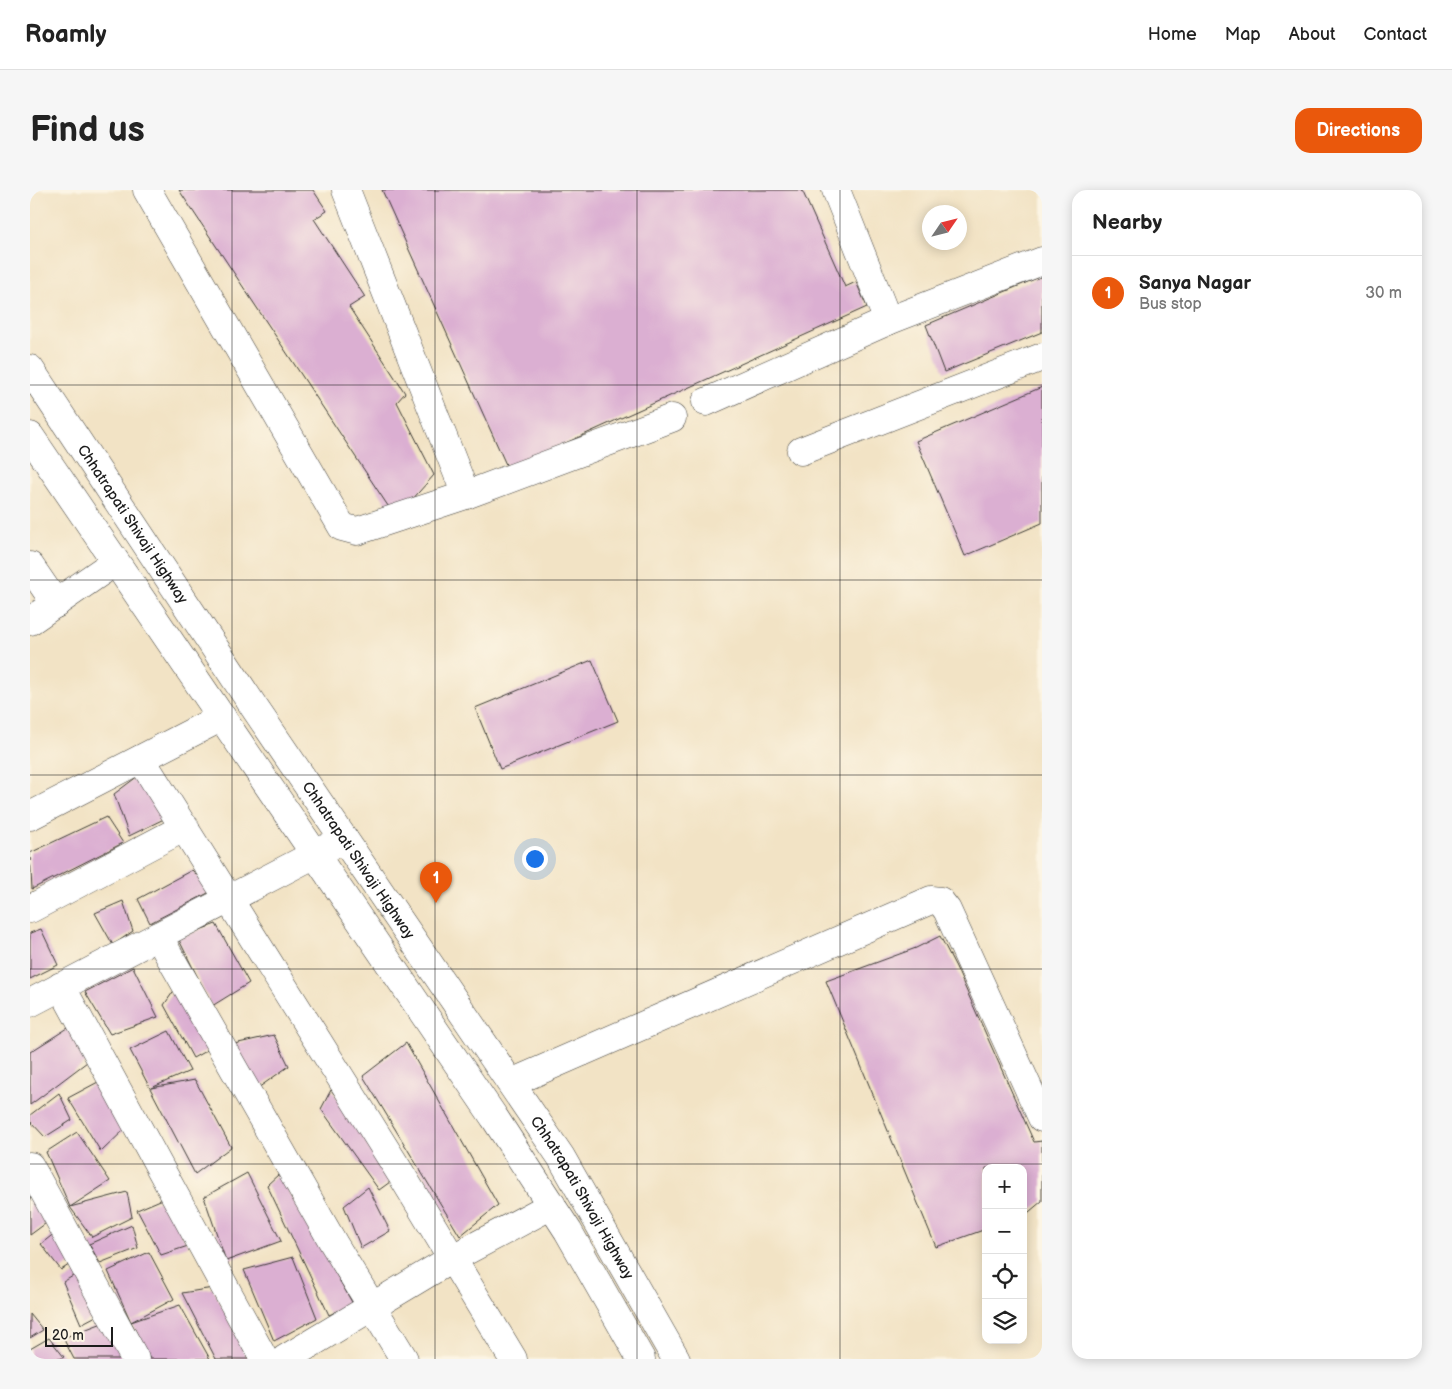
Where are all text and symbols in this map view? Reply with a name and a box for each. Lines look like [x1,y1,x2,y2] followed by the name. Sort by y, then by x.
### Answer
[25,20,106,49] text: Roamly
[1148,24,1197,45] text: Home
[1225,24,1261,45] text: Map
[1289,24,1336,45] text: About
[1364,24,1427,45] text: Contact
[1295,108,1422,153] button: Directions
[30,109,145,152] text: Find us
[922,205,967,250] north arrow
[1092,210,1162,235] text: Nearby
[1139,272,1251,295] text: Sanya Nagar
[1105,284,1111,303] text: 1
[1365,284,1402,303] text: 30 m
[1139,295,1202,314] text: Bus stop
[73,441,192,608] street label: Chhatrapati Shivaji Highway
[298,778,419,943] street label: Chhatrapati Shivaji Highway
[522,846,548,872] your location
[420,862,452,903] pin: 1
[526,1113,638,1283] street label: Chhatrapati Shivaji Highway
[982,1164,1027,1344] map controls
[982,1164,1027,1209] button: +
[982,1209,1027,1254] button: −
[982,1254,1027,1299] button: locate
[982,1299,1027,1344] button: layers
[45,1324,112,1347] scale bar
[52,1327,84,1344] text: 20 m

